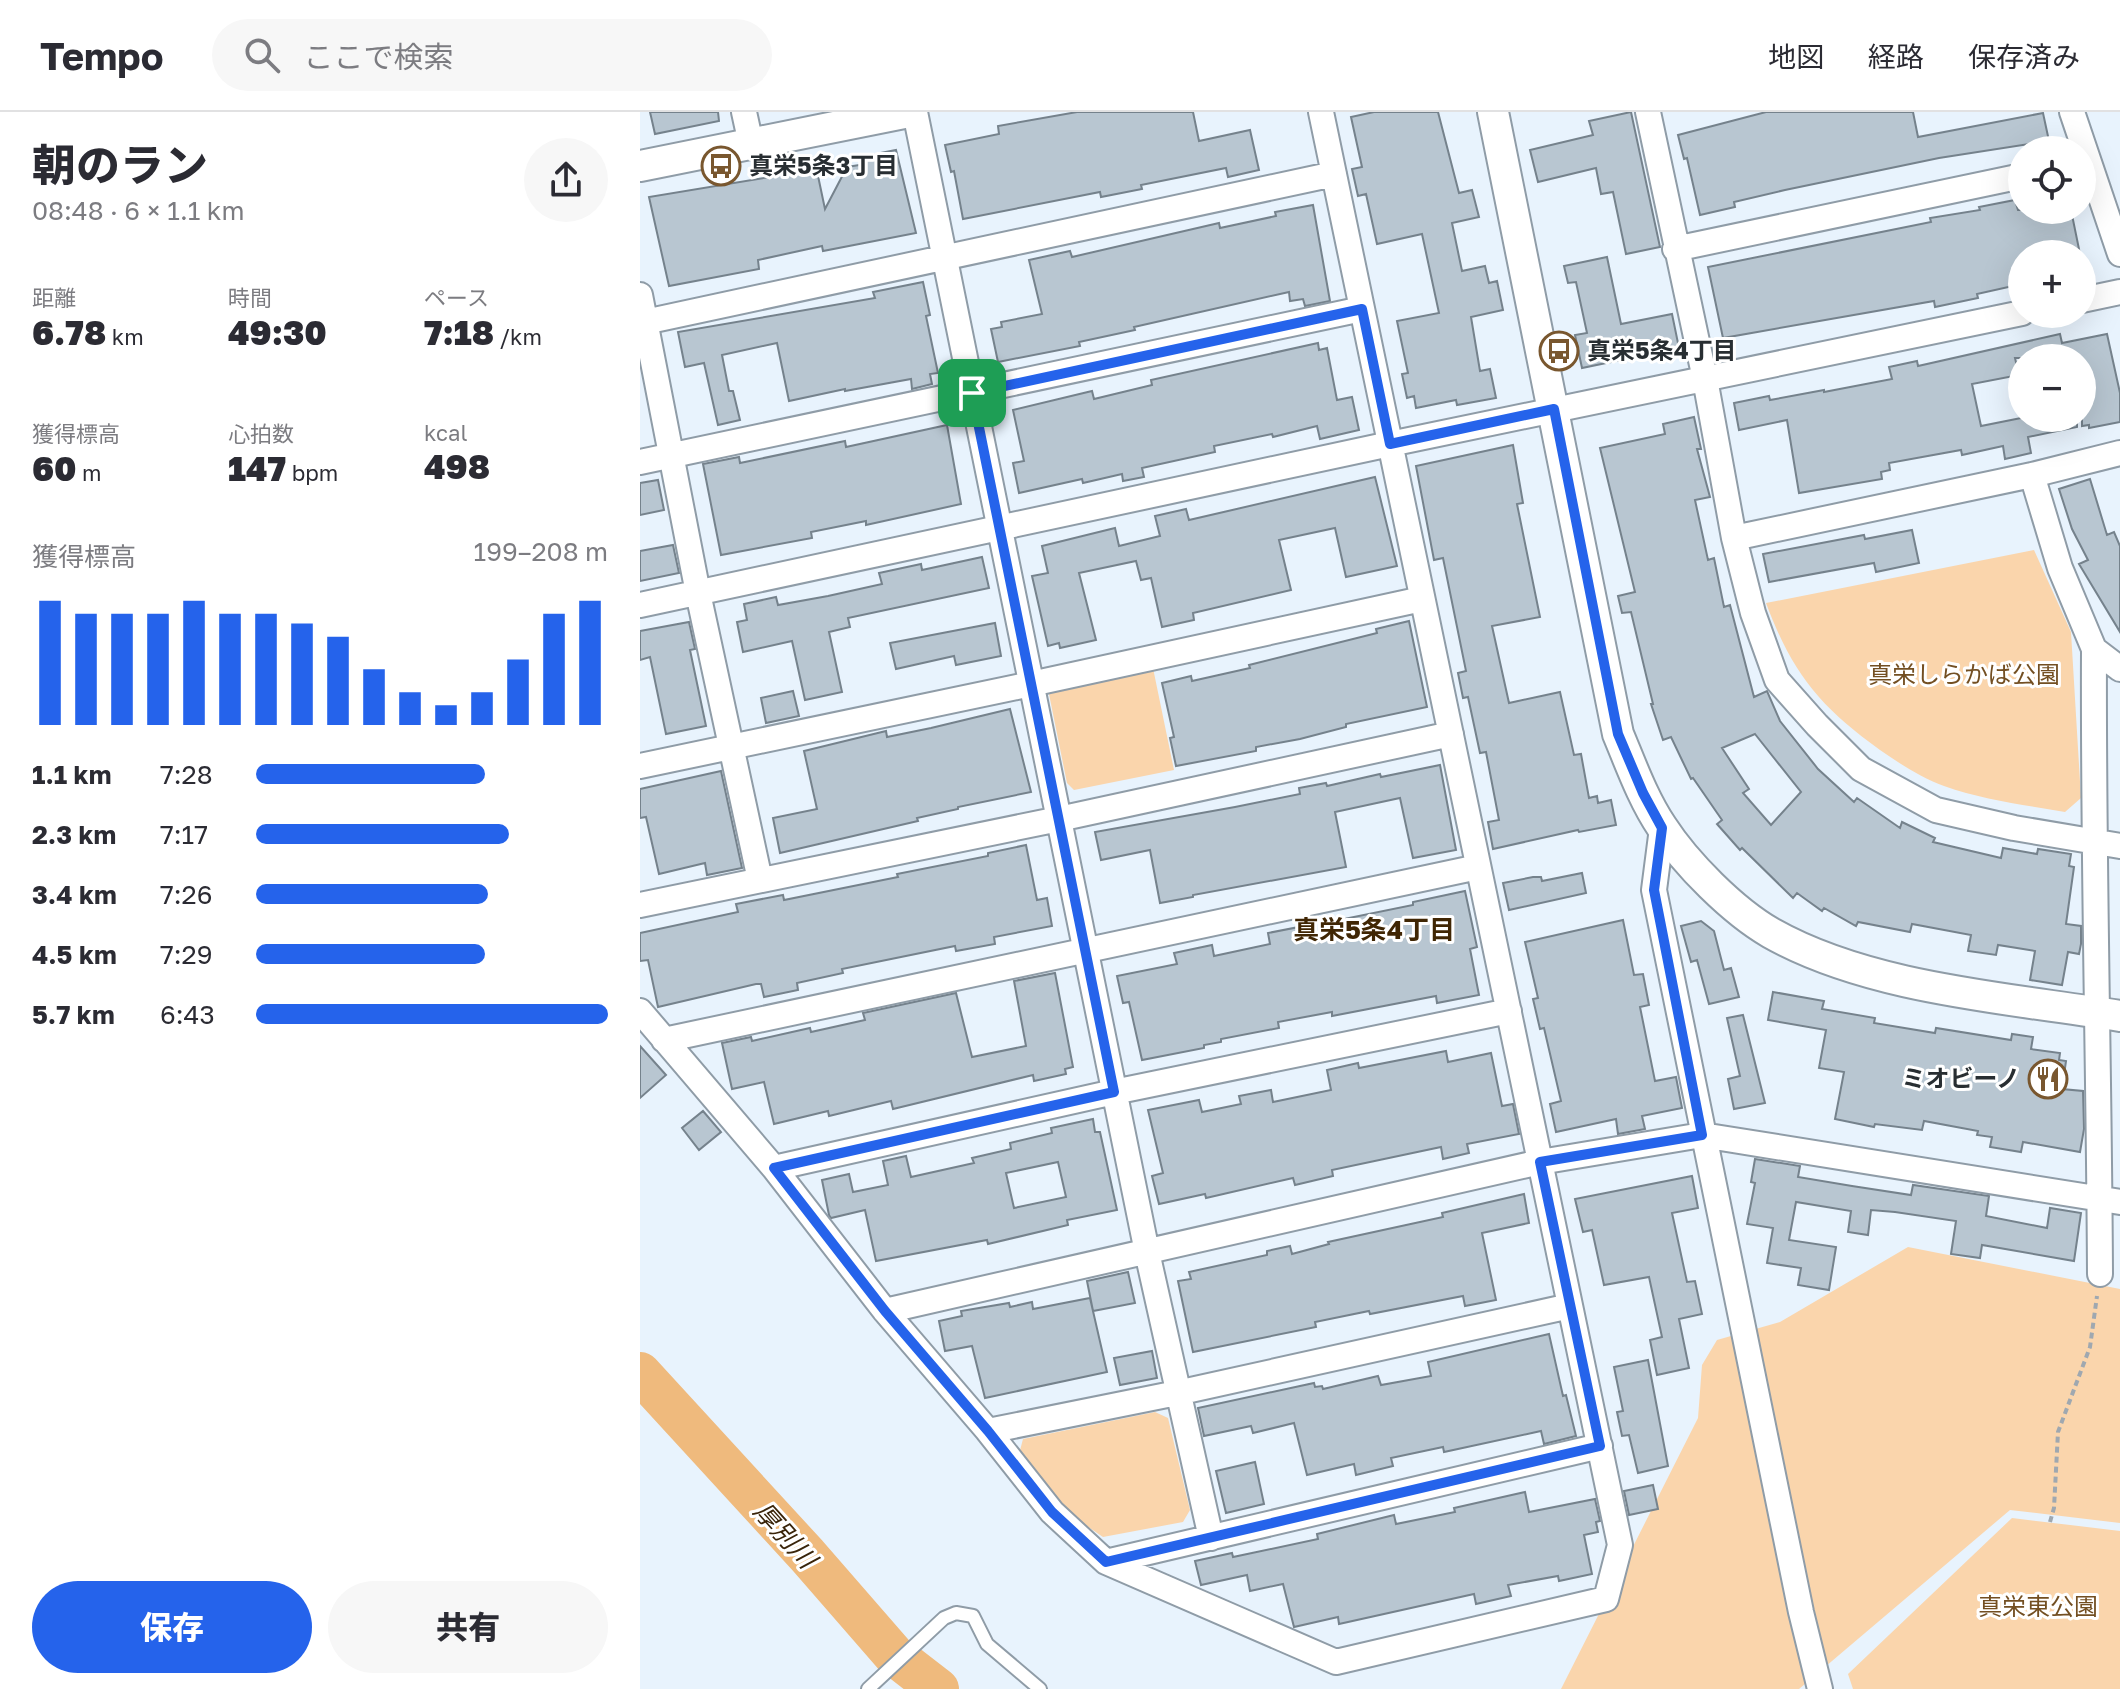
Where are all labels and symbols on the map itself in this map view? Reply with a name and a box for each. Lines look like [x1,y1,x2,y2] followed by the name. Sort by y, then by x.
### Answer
[700,145,742,187] bus stop icon: 真栄5条3丁目
[749,150,898,179] place label: 真栄5条3丁目
[1538,330,1580,372] bus stop icon: 真栄5条4丁目
[1587,335,1737,364] place label: 真栄5条4丁目
[938,359,1006,427] pin
[1868,659,2060,688] park label: 真栄しらかば公園
[1293,914,1455,945] district label: 真栄5条4丁目
[2027,1058,2069,1100] restaurant icon: ミオビーノ
[1901,1063,2020,1092] place label: ミオビーノ
[748,1495,825,1576] water label: 厚別川
[1978,1591,2098,1620] park label: 真栄東公園

